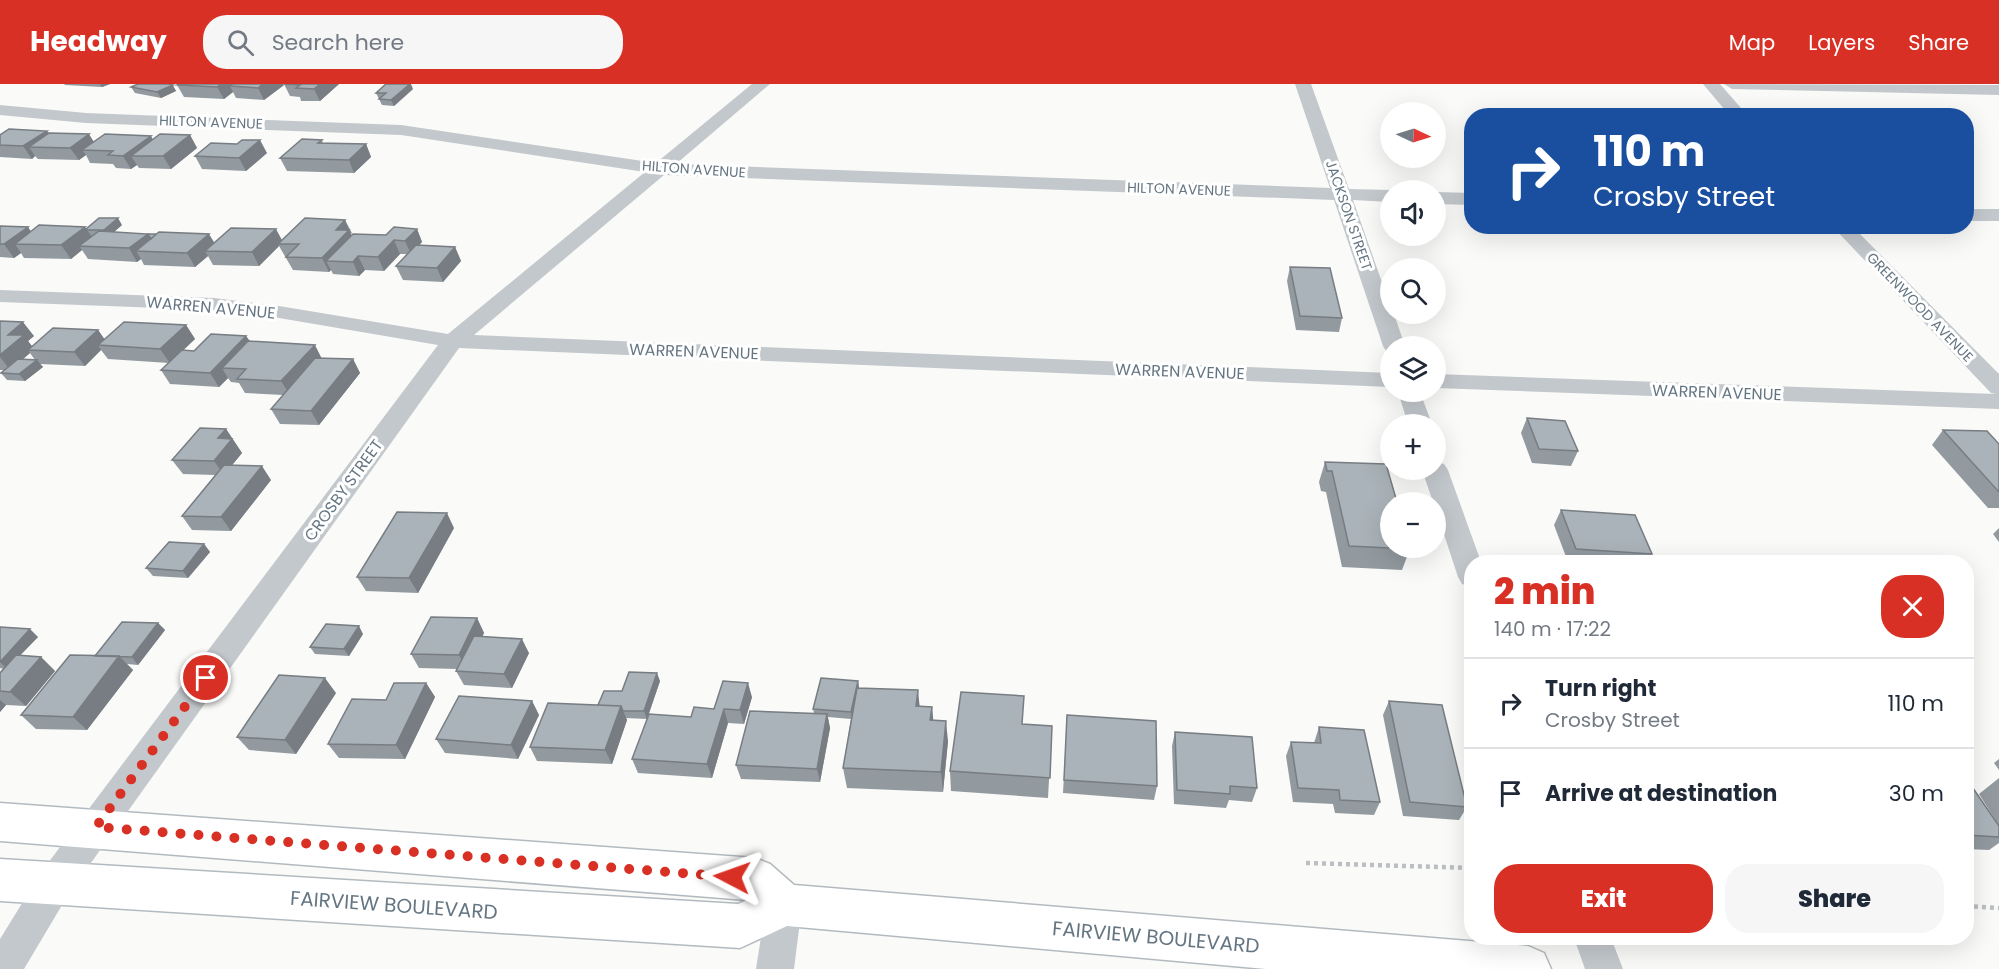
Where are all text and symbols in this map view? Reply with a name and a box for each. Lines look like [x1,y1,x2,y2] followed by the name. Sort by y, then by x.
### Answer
[203,15,623,69] search box
[30,22,167,61] text: Headway
[224,26,257,59] icon: search
[272,27,404,58] text: Search here
[1729,28,1775,57] text: Map
[1808,28,1875,57] text: Layers
[1908,28,1969,57] text: Share
[1380,102,1446,168] north arrow
[1380,102,1446,558] map controls
[159,110,263,134] street label: HILTON AVENUE
[1593,122,1705,181] text: 110 m
[1494,132,1572,210] icon: right
[641,155,747,183] street label: HILTON AVENUE
[1321,157,1377,273] street label: JACKSON STREET
[1127,177,1231,201] street label: HILTON AVENUE
[1593,178,1775,215] text: Crosby Street
[1380,180,1446,246] button: sound
[1862,248,1978,366] street label: GREENWOOD AVENUE
[1380,258,1446,324] button: search
[145,290,277,325] street label: WARREN AVENUE
[1380,336,1446,402] button: layers
[629,338,759,365] street label: WARREN AVENUE
[1115,358,1245,385] street label: WARREN AVENUE
[1652,379,1782,406] street label: WARREN AVENUE
[1380,414,1446,480] button: +
[299,435,388,546] street label: CROSBY STREET
[1380,492,1446,558] button: −
[1494,566,1596,617] text: 2 min
[1881,575,1944,638] button: close
[1494,615,1611,643] text: 140 m · 17:22
[180,652,231,703] pin
[189,661,222,694] icon: arrive
[1545,673,1656,704] text: Turn right
[1494,687,1527,720] icon: right
[1888,688,1944,719] text: 110 m
[1545,706,1680,734] text: Crosby Street
[1494,777,1527,810] icon: arrive
[1545,778,1777,809] text: Arrive at destination
[1889,778,1944,809] text: 30 m
[700,845,764,909] position arrow
[1494,864,1713,933] button: Exit
[1725,864,1944,933] button: Share
[289,884,499,926] street label: FAIRVIEW BOULEVARD
[1051,914,1261,960] street label: FAIRVIEW BOULEVARD

